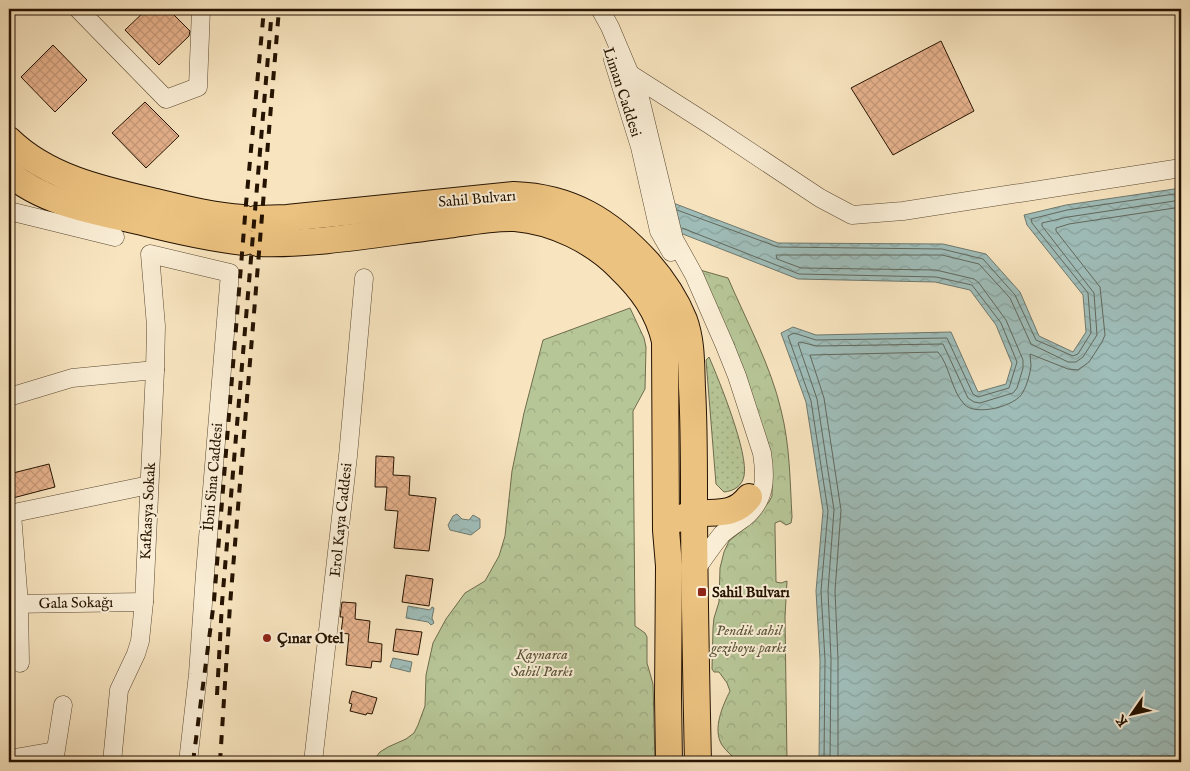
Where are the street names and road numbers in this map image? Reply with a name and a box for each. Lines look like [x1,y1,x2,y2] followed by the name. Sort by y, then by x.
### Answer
[599,45,645,139] street label: Liman Caddesi
[437,186,517,212] street label: Sahil Bulvarı
[199,422,227,532] street label: İbni Sina Caddesi
[136,461,160,560] street label: Kafkasya Sokak
[326,462,356,578] street label: Erol Kaya Caddesi
[39,593,113,613] street label: Gala Sokağı

